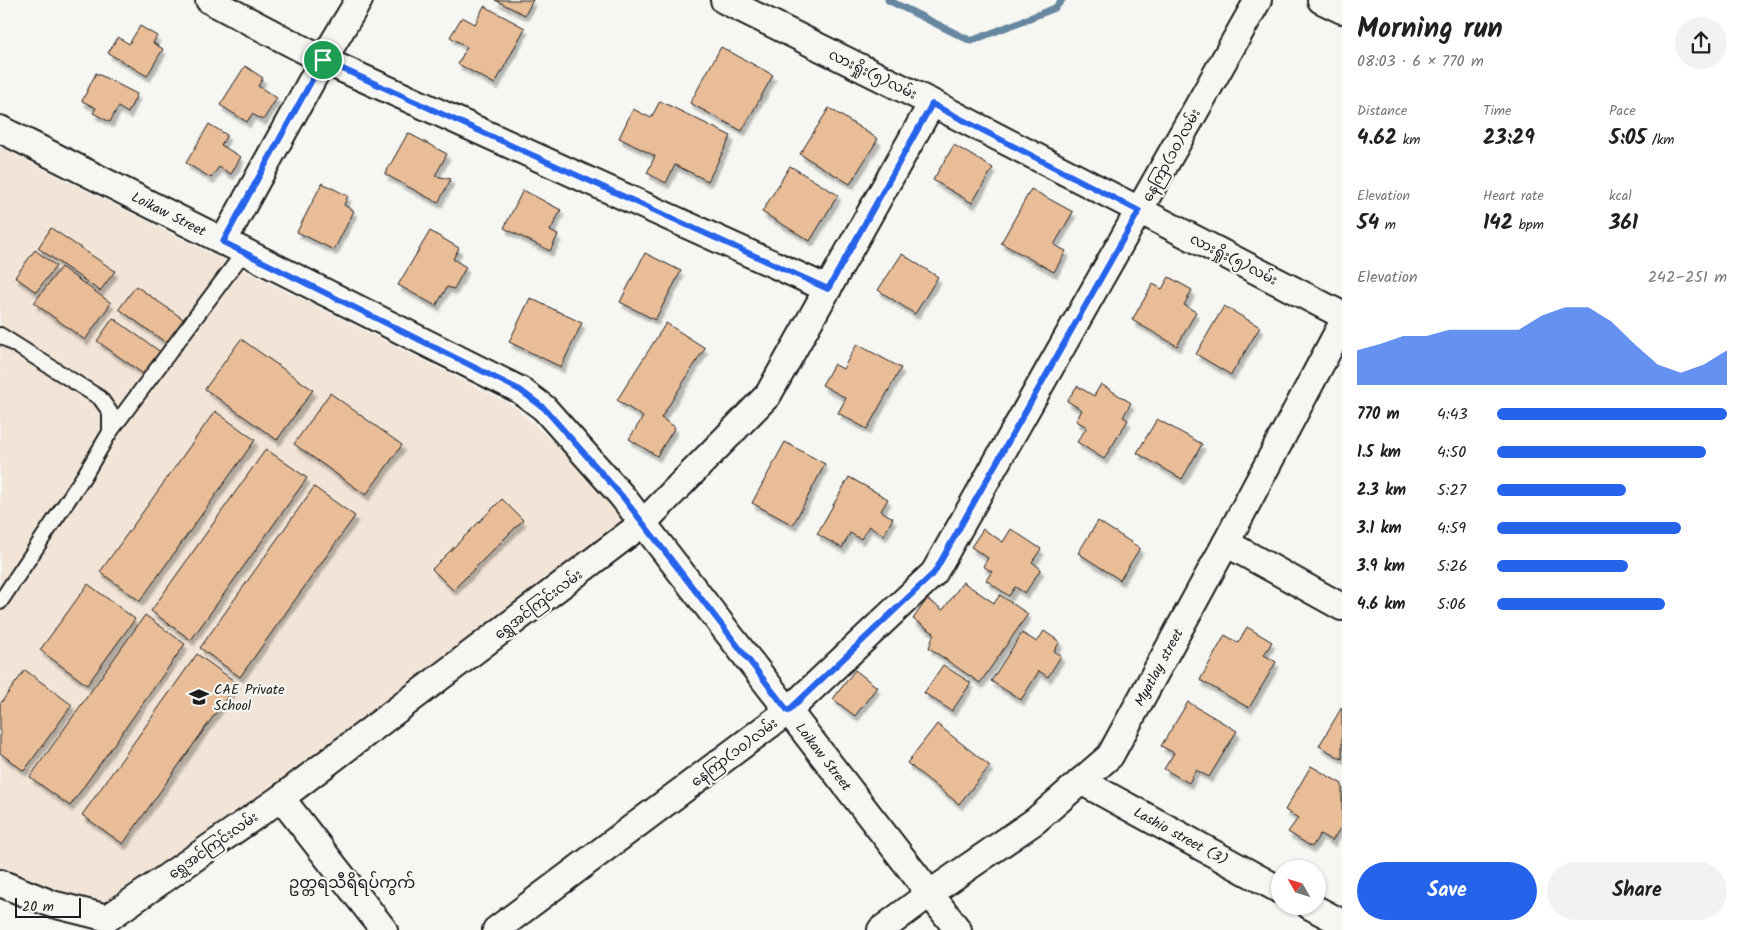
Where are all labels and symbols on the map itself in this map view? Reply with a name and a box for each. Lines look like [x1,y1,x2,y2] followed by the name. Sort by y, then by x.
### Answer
[302,39,344,81] pin
[825,44,920,106] street label: လားရှိုး(၅)လမ်း
[1137,105,1207,206] street label: နေကြာ(၁၀)လမ်း
[127,187,210,243] street label: Loikaw Street
[1186,228,1281,291] street label: လားရှိုး(၅)လမ်း
[490,564,587,645] street label: ရွှေအင်ကြင်းလမ်း
[1129,624,1190,711] street label: Myatlay street
[214,679,285,717] place label: CAE Private School
[188,686,210,708] school or university icon: CAE Private School
[687,713,783,793] street label: နေကြာ(၁၀)လမ်း
[789,718,857,796] street label: Loikaw Street
[1129,802,1232,871] street label: Lashio street (3)
[164,807,263,885] street label: ရွှေအင်ကြင်းလမ်း
[1271,860,1326,915] north arrow
[289,871,415,896] district label: ဥတ္တရသီရိရပ်ကွက်
[15,895,81,918] scale bar

